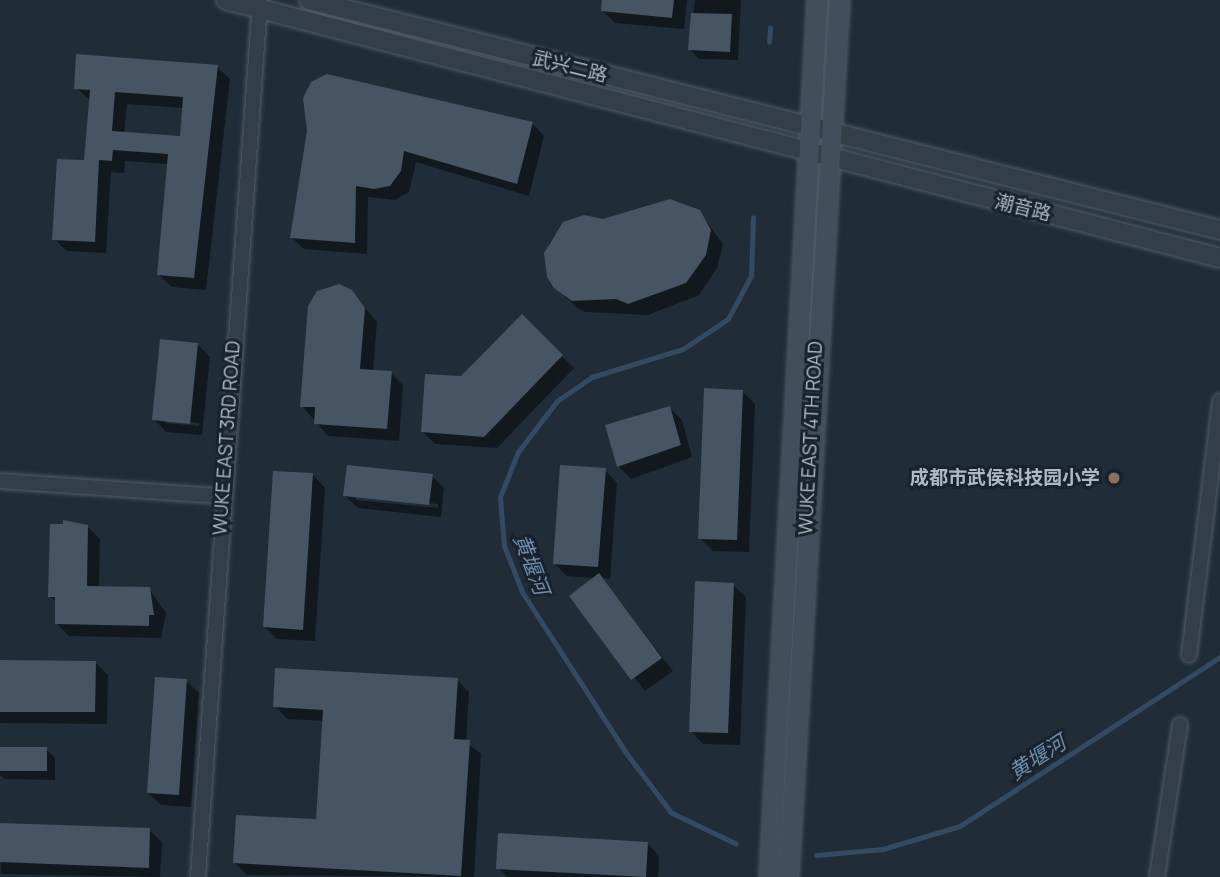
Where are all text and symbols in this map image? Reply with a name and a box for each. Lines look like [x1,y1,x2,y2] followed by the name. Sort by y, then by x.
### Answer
[530,47,610,87] street label: 武兴二路
[993,190,1053,226] street label: 潮音路
[209,340,245,536] street label: WUKE EAST 3RD ROAD
[795,340,827,536] street label: WUKE EAST 4TH ROAD
[910,467,1100,489] place label: 成都市武侯科技园小学
[1106,470,1122,486] marker: 成都市武侯科技园小学
[509,530,555,598] water label: 黄堰河
[1004,729,1070,785] water label: 黄堰河

